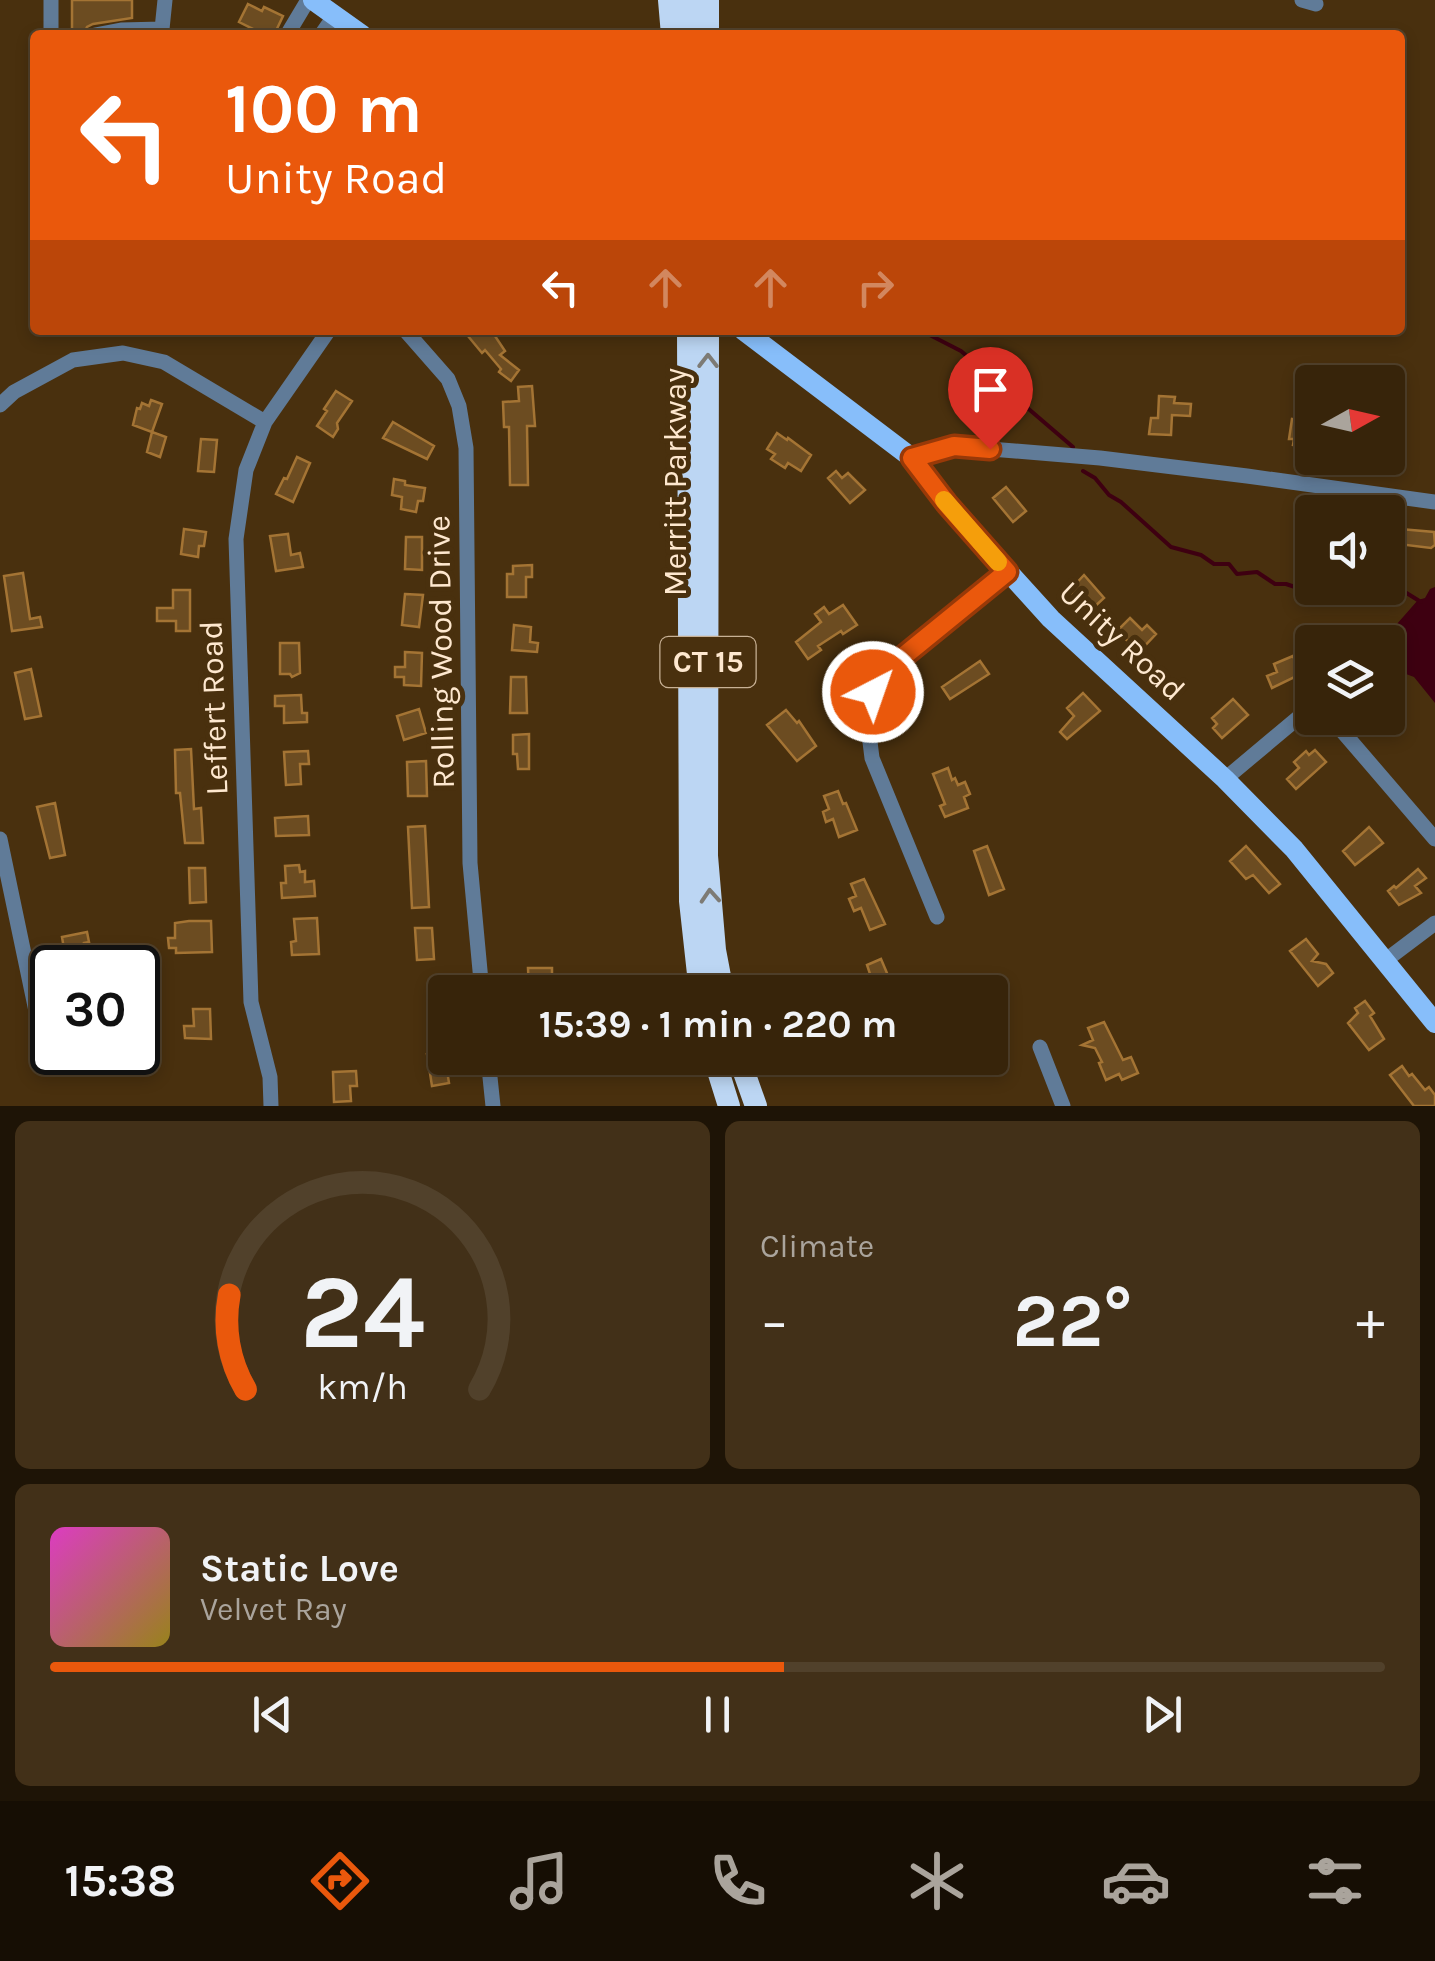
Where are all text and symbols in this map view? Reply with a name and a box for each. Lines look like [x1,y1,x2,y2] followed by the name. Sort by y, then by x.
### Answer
[225,68,423,150] text: 100 m
[60,70,190,200] icon: left
[225,152,447,204] text: Unity Road
[533,260,588,315] icon: left
[638,260,693,315] icon: ahead
[743,260,798,315] icon: ahead
[848,260,903,315] icon: right
[948,347,1033,450] pin
[697,352,719,368] one-way arrow
[963,362,1018,417] icon: arrive
[1295,365,1405,475] north arrow
[1295,365,1405,735] map controls
[657,368,694,596] street label: Merritt Parkway
[1295,495,1405,605] button: sound
[420,515,462,789] street label: Rolling Wood Drive
[1052,574,1192,708] street label: Unity Road
[192,620,236,796] street label: Leffert Road
[1295,625,1405,735] button: layers
[660,637,756,687] road number: CT 15
[821,640,925,744] position arrow
[700,887,722,903] one-way arrow
[30,945,160,1075] speed limit sign: 30
[539,1002,897,1047] text: 15:39 · 1 min · 220 m
[760,1228,874,1265] text: Climate
[300,1252,425,1373] text: 24
[1013,1277,1132,1365] text: 22°
[760,1289,789,1353] text: −
[1356,1289,1385,1353] text: +
[317,1366,408,1408] text: km/h
[200,1546,399,1591] text: Static Love
[200,1591,347,1628] text: Velvet Ray
[245,1687,300,1742] icon: previous
[690,1687,745,1742] icon: pause
[1135,1687,1190,1742] icon: next
[305,1846,375,1916] icon: directions
[504,1846,574,1916] icon: music
[703,1846,773,1916] icon: phone
[902,1846,972,1916] icon: climate
[1101,1846,1171,1916] icon: car
[1300,1846,1370,1916] icon: filters
[65,1855,176,1907] text: 15:38

